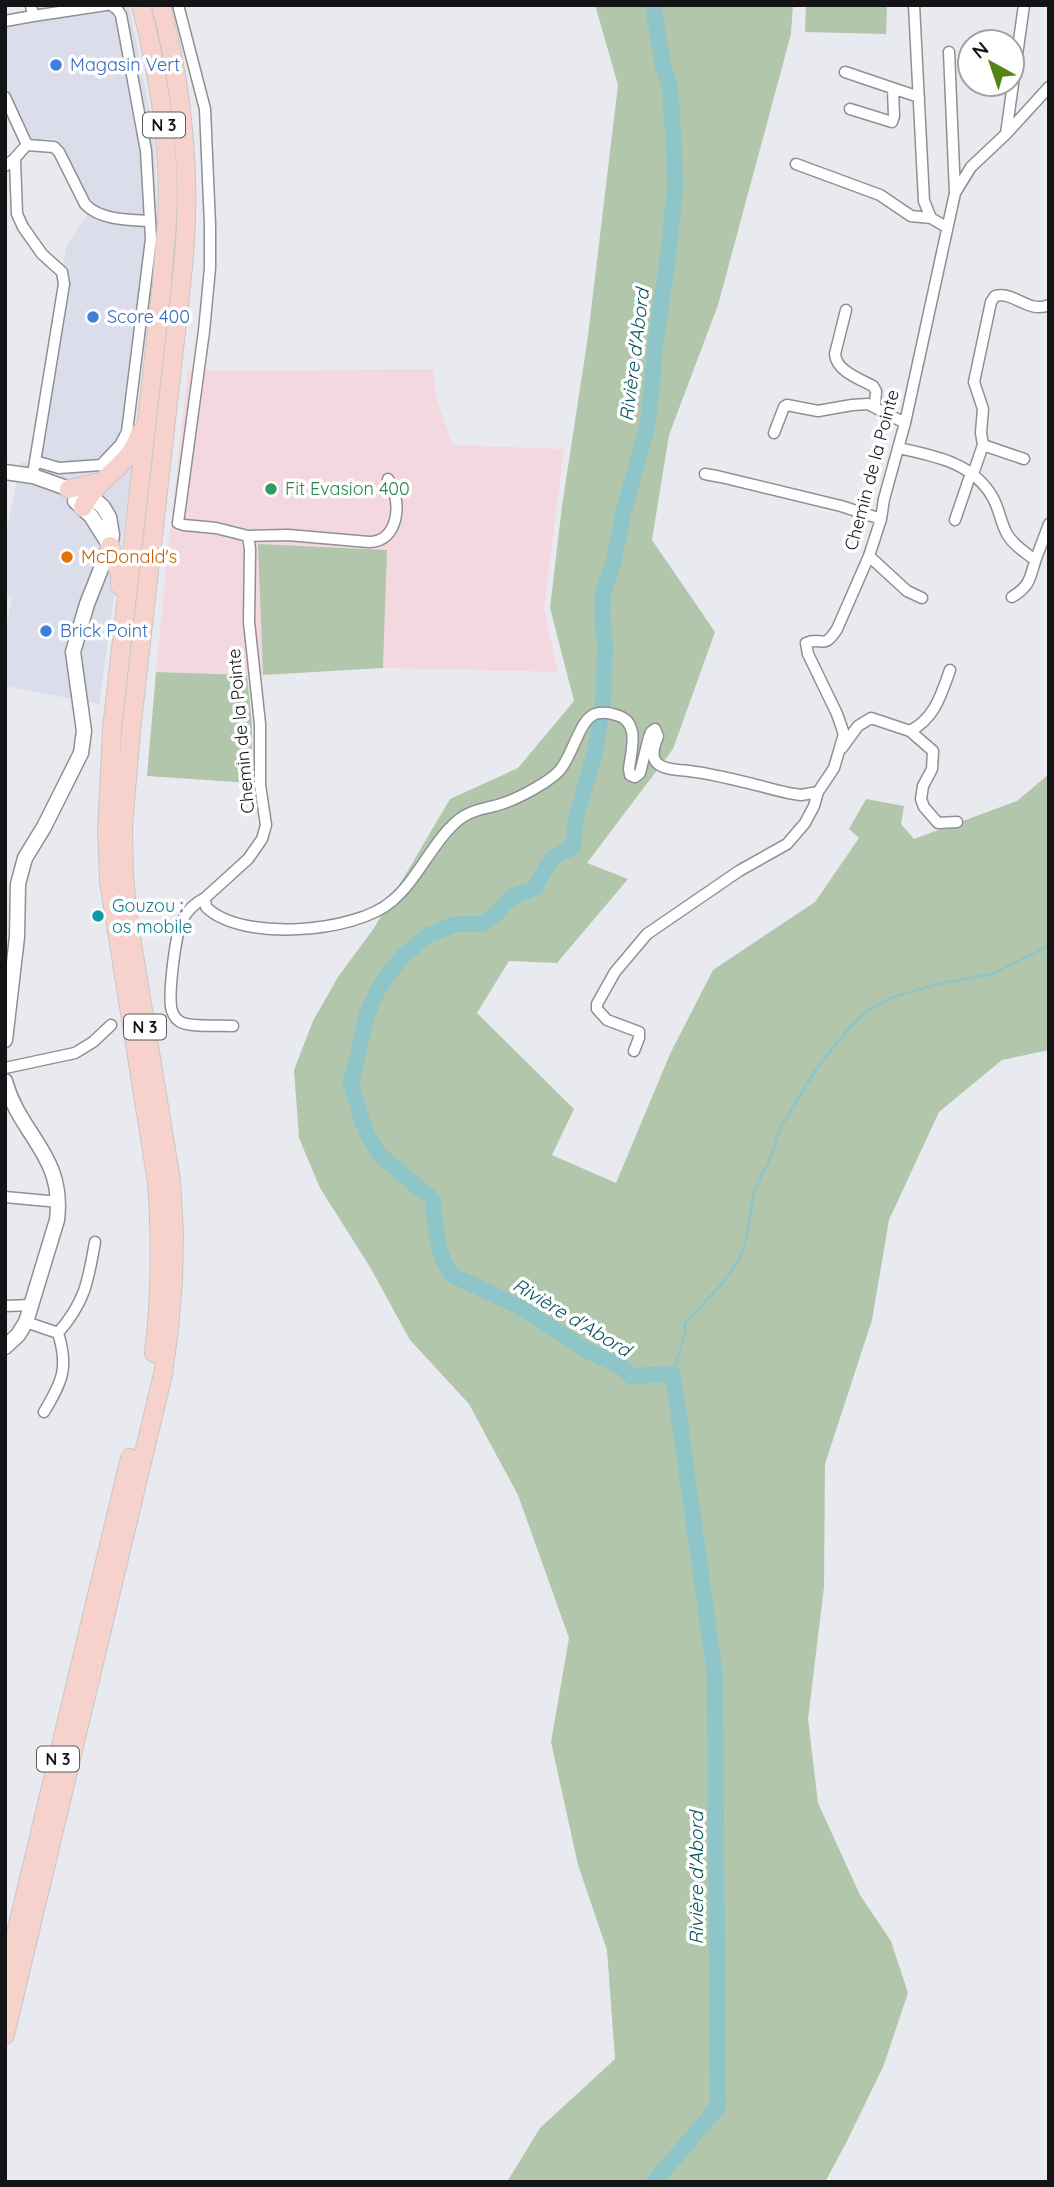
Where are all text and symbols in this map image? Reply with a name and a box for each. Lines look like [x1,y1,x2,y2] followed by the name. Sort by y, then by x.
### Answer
[956,28,1026,98] north arrow
[967,36,993,64] text: N
[70,53,180,76] place label: Magasin Vert
[48,57,64,73] marker: Magasin Vert
[143,113,185,138] road number: N 3
[614,285,654,423] water label: Rivière d'Abord
[107,305,190,328] place label: Score 400
[85,309,101,325] marker: Score 400
[839,387,904,553] street label: Chemin de la Pointe
[285,477,410,500] place label: Fit Evasion 400
[263,481,279,497] marker: Fit Evasion 400
[81,545,177,568] place label: McDonald's
[59,549,75,565] marker: McDonald's
[60,619,148,642] place label: Brick Point
[38,623,54,639] marker: Brick Point
[222,648,259,815] street label: Chemin de la Pointe
[112,894,192,938] place label: Gouzou : os mobile
[90,908,106,924] marker: Gouzou : os mobile
[124,1015,166,1040] road number: N 3
[509,1272,637,1363] water label: Rivière d'Abord
[37,1746,79,1772] road number: N 3
[684,1809,708,1945] water label: Rivière d'Abord

